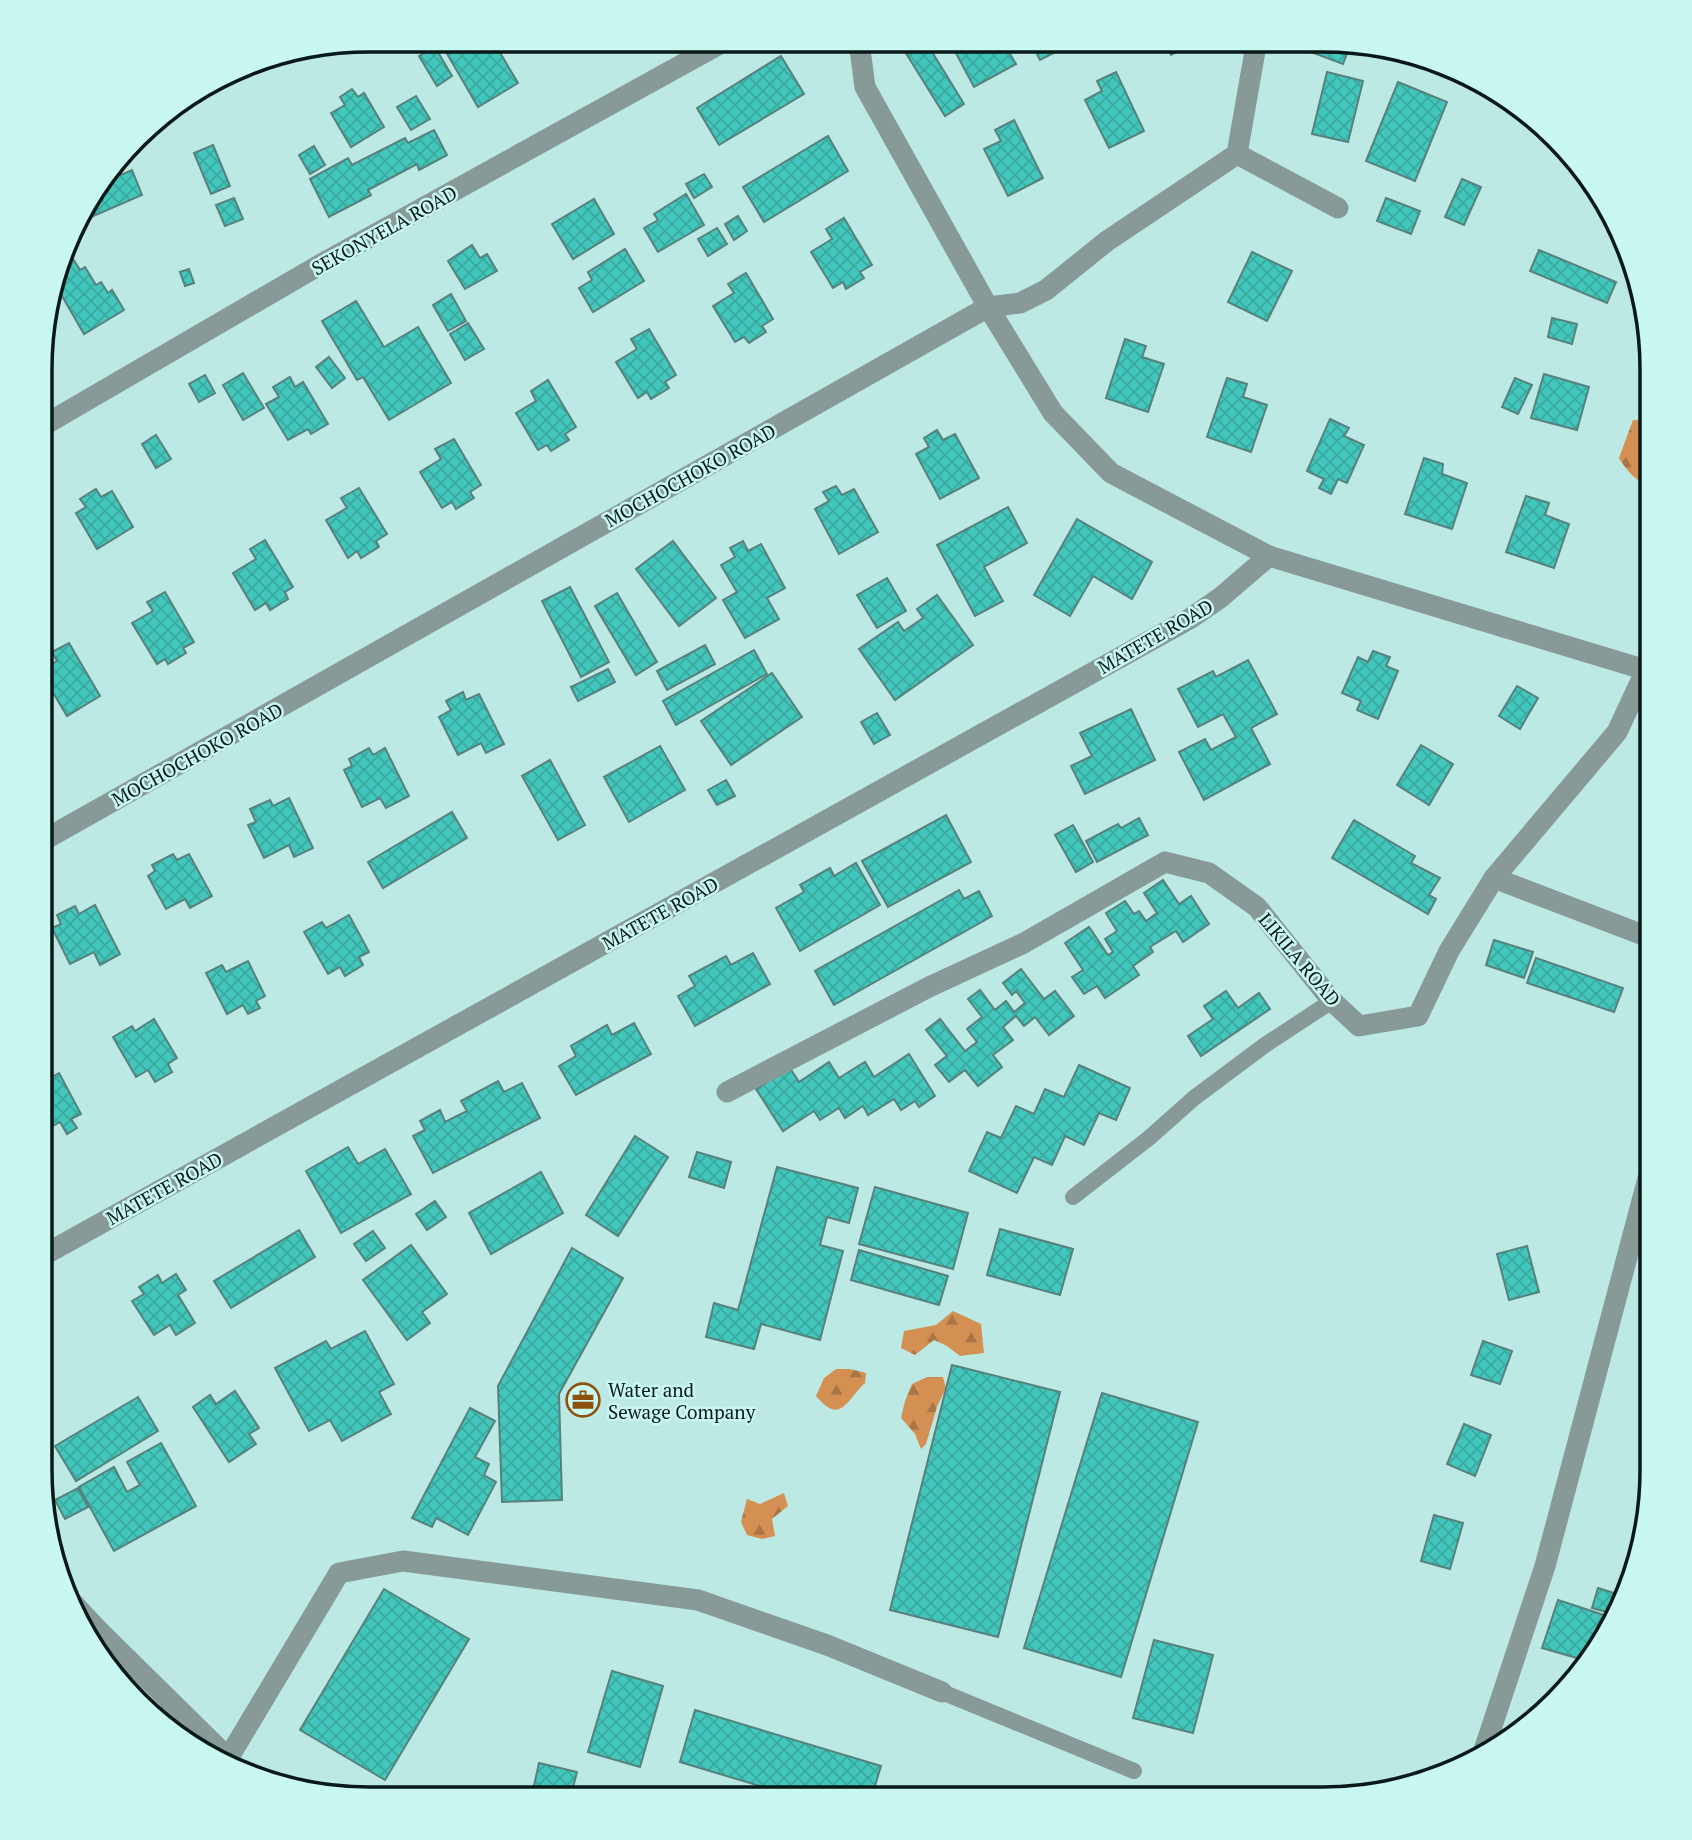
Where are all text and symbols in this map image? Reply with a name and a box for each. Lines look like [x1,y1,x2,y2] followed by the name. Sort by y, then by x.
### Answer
[307,180,461,280] street label: SEKONYELA ROAD
[600,418,780,532] street label: MOCHOCHOKO ROAD
[1093,593,1217,679] street label: MATETE ROAD
[107,697,287,811] street label: MOCHOCHOKO ROAD
[597,871,723,955] street label: MATETE ROAD
[1254,907,1346,1011] street label: LIKILA ROAD
[101,1146,227,1230] street label: MATETE ROAD
[608,1377,756,1424] place label: Water and Sewage Company
[564,1381,602,1419] office icon: Water and Sewage Company

